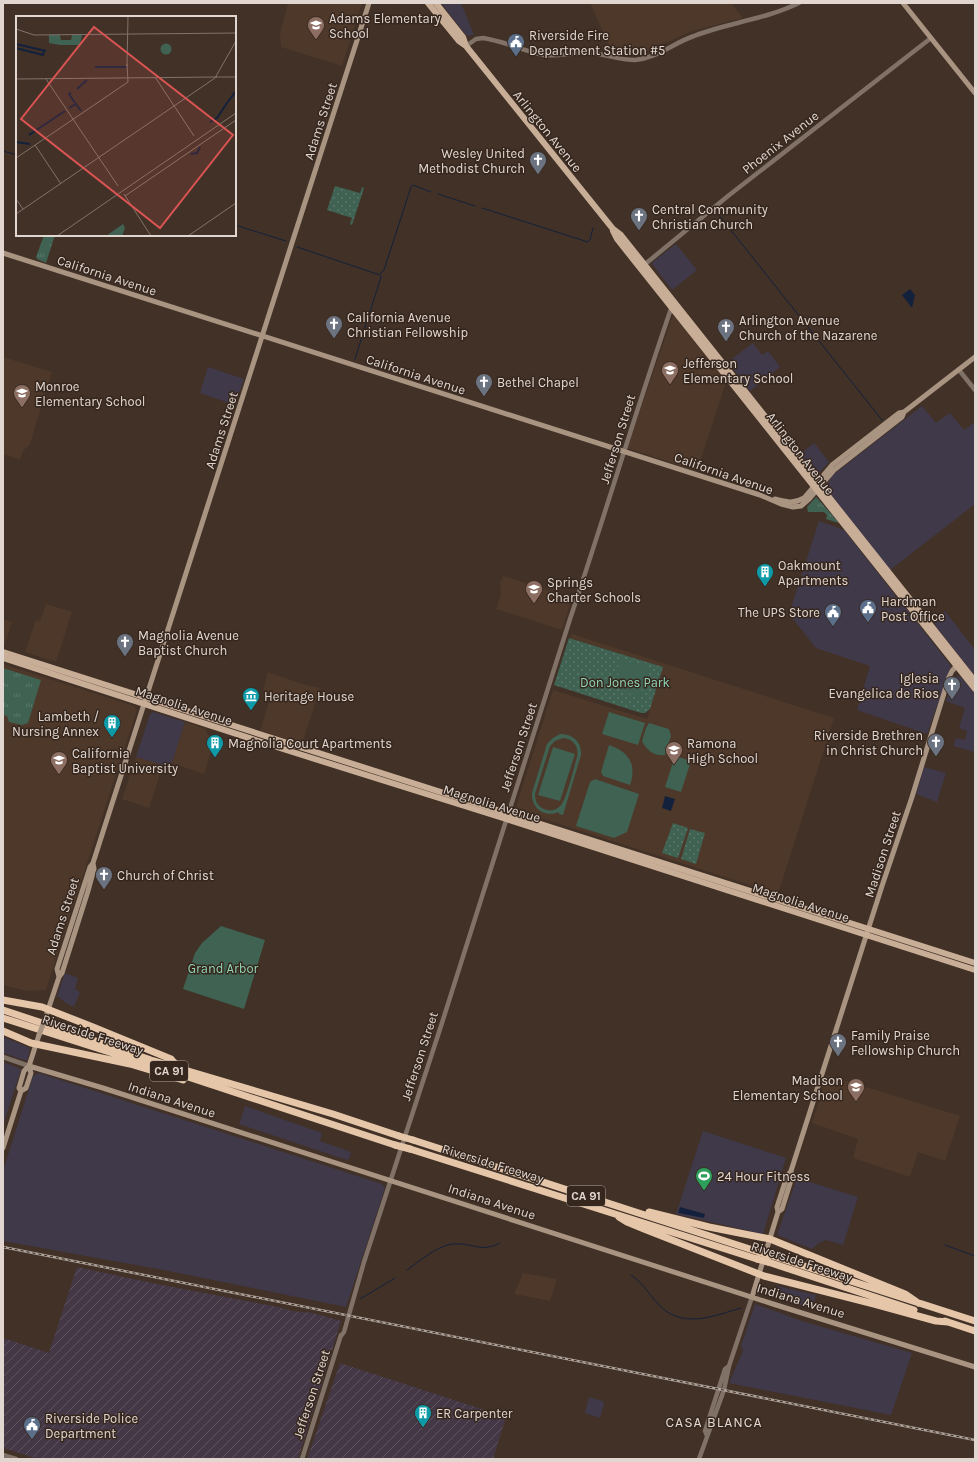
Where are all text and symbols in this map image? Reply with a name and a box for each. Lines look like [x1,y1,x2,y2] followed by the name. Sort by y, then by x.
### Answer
[329,11,441,41] place label: Adams Elementary School
[306,15,326,40] school or university icon: Adams Elementary School
[16,16,236,236] inset map
[529,28,665,58] place label: Riverside Fire Department Station #5
[506,32,526,57] public building icon: Riverside Fire Department Station #5
[301,81,340,162] street label: Adams Street
[510,88,585,175] street label: Arlington Avenue
[739,108,822,177] street label: Phoenix Avenue
[418,146,525,176] place label: Wesley United Methodist Church
[528,150,548,175] church icon: Wesley United Methodist Church
[652,202,768,232] place label: Central Community Christian Church
[629,206,649,231] church icon: Central Community Christian Church
[55,252,159,299] street label: California Avenue
[347,310,468,340] place label: California Avenue Christian Fellowship
[739,313,878,343] place label: Arlington Avenue Church of the Nazarene
[324,314,344,339] church icon: California Avenue Christian Fellowship
[716,317,736,342] church icon: Arlington Avenue Church of the Nazarene
[364,351,468,398] street label: California Avenue
[683,356,793,386] place label: Jefferson Elementary School
[660,360,680,385] school or university icon: Jefferson Elementary School
[474,372,494,397] church icon: Bethel Chapel
[497,375,579,390] place label: Bethel Chapel
[35,379,145,409] place label: Monroe Elementary School
[12,383,32,408] school or university icon: Monroe Elementary School
[202,390,241,471] street label: Adams Street
[597,393,638,486] street label: Jefferson Street
[764,409,838,498] street label: Arlington Avenue
[672,450,776,498] street label: California Avenue
[778,558,848,588] place label: Oakmount Apartments
[755,562,775,587] building icon: Oakmount Apartments
[547,575,641,605] place label: Springs Charter Schools
[524,579,544,604] school or university icon: Springs Charter Schools
[881,594,945,624] place label: Hardman Post Office
[858,598,878,623] public building icon: Hardman Post Office
[823,602,843,627] public building icon: The UPS Store
[738,605,820,620] place label: The UPS Store
[138,628,239,658] place label: Magnolia Avenue Baptist Church
[115,632,135,657] church icon: Magnolia Avenue Baptist Church
[828,671,939,701] place label: Iglesia Evangelica de Rios
[580,675,670,690] park label: Don Jones Park
[942,675,962,700] church icon: Iglesia Evangelica de Rios
[133,683,234,728] street label: Magnolia Avenue
[241,686,261,711] museum icon: Heritage House
[264,689,355,704] place label: Heritage House
[497,701,540,794] street label: Jefferson Street
[12,709,99,739] place label: Lambeth / Nursing Annex
[102,713,122,738] building icon: Lambeth / Nursing Annex
[814,728,923,758] place label: Riverside Brethren in Christ Church
[926,732,946,757] church icon: Riverside Brethren in Christ Church
[205,733,225,758] building icon: Magnolia Court Apartments
[228,736,392,751] place label: Magnolia Court Apartments
[687,736,758,766] place label: Ramona High School
[664,740,684,765] school or university icon: Ramona High School
[72,746,178,776] place label: California Baptist University
[49,750,69,775] school or university icon: California Baptist University
[441,782,543,826] street label: Magnolia Avenue
[861,809,904,899] street label: Madison Street
[94,865,114,890] church icon: Church of Christ
[117,868,214,883] place label: Church of Christ
[43,876,82,957] street label: Adams Street
[750,880,851,925] street label: Magnolia Avenue
[188,961,259,976] park label: Grand Arbor
[398,1010,441,1103] street label: Jefferson Street
[40,1011,145,1058] street label: Riverside Freeway
[851,1028,960,1058] place label: Family Praise Fellowship Church
[828,1032,848,1057] church icon: Family Praise Fellowship Church
[150,1061,188,1081] road number: CA 91
[733,1073,843,1103] place label: Madison Elementary School
[846,1077,866,1102] school or university icon: Madison Elementary School
[126,1078,218,1121] street label: Indiana Avenue
[440,1141,545,1186] street label: Riverside Freeway
[694,1166,714,1191] sports icon: 24 Hour Fitness
[717,1169,810,1184] place label: 24 Hour Fitness
[446,1180,538,1223] street label: Indiana Avenue
[567,1186,605,1206] road number: CA 91
[749,1238,854,1285] street label: Riverside Freeway
[755,1280,847,1321] street label: Indiana Avenue
[290,1348,333,1441] street label: Jefferson Street
[413,1403,433,1428] building icon: ER Carpenter
[436,1406,513,1421] place label: ER Carpenter
[45,1411,138,1441] place label: Riverside Police Department
[666,1414,762,1431] district label: CASA BLANCA
[22,1415,42,1440] public building icon: Riverside Police Department

